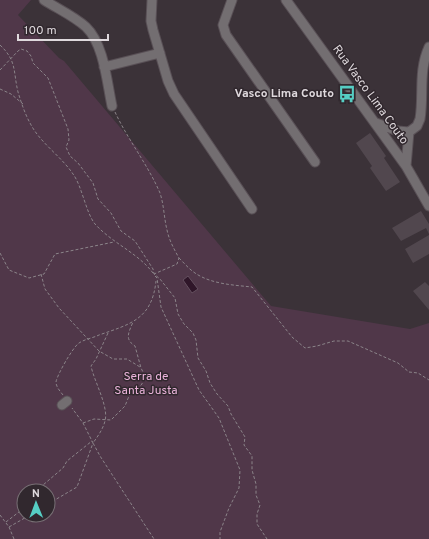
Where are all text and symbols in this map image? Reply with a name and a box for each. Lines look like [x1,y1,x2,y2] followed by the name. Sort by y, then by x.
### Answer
[18,16,108,42] scale bar
[24,23,57,39] text: 100 m
[328,42,412,148] street label: Rua Vasco Lima Couto
[337,84,357,104] bus stop icon: Vasco Lima Couto
[235,86,334,102] place label: Vasco Lima Couto
[114,369,178,399] park label: Serra de Santa Justa
[16,483,56,523] north arrow
[32,487,40,501] text: N

